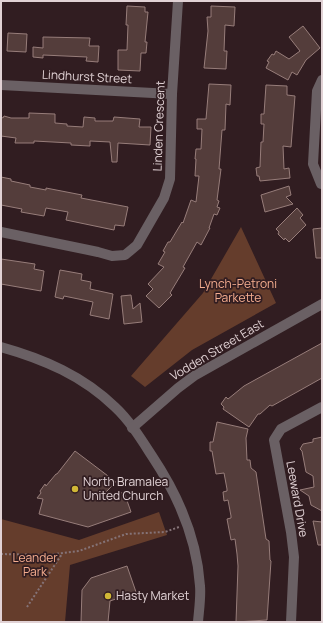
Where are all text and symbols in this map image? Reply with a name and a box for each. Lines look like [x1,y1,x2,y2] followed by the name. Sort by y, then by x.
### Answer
[42,66,133,87] street label: Lindhurst Street
[148,80,169,172] street label: Linden Crescent
[199,275,277,306] park label: Lynch-Petroni Parkette
[167,315,267,384] street label: Vodden Street East
[282,459,313,538] street label: Leeward Drive
[83,473,168,504] place label: North Bramalea United Church
[70,484,80,494] marker: North Bramalea United Church
[12,549,58,580] park label: Leander Park
[116,587,189,604] place label: Hasty Market
[103,591,113,601] marker: Hasty Market

